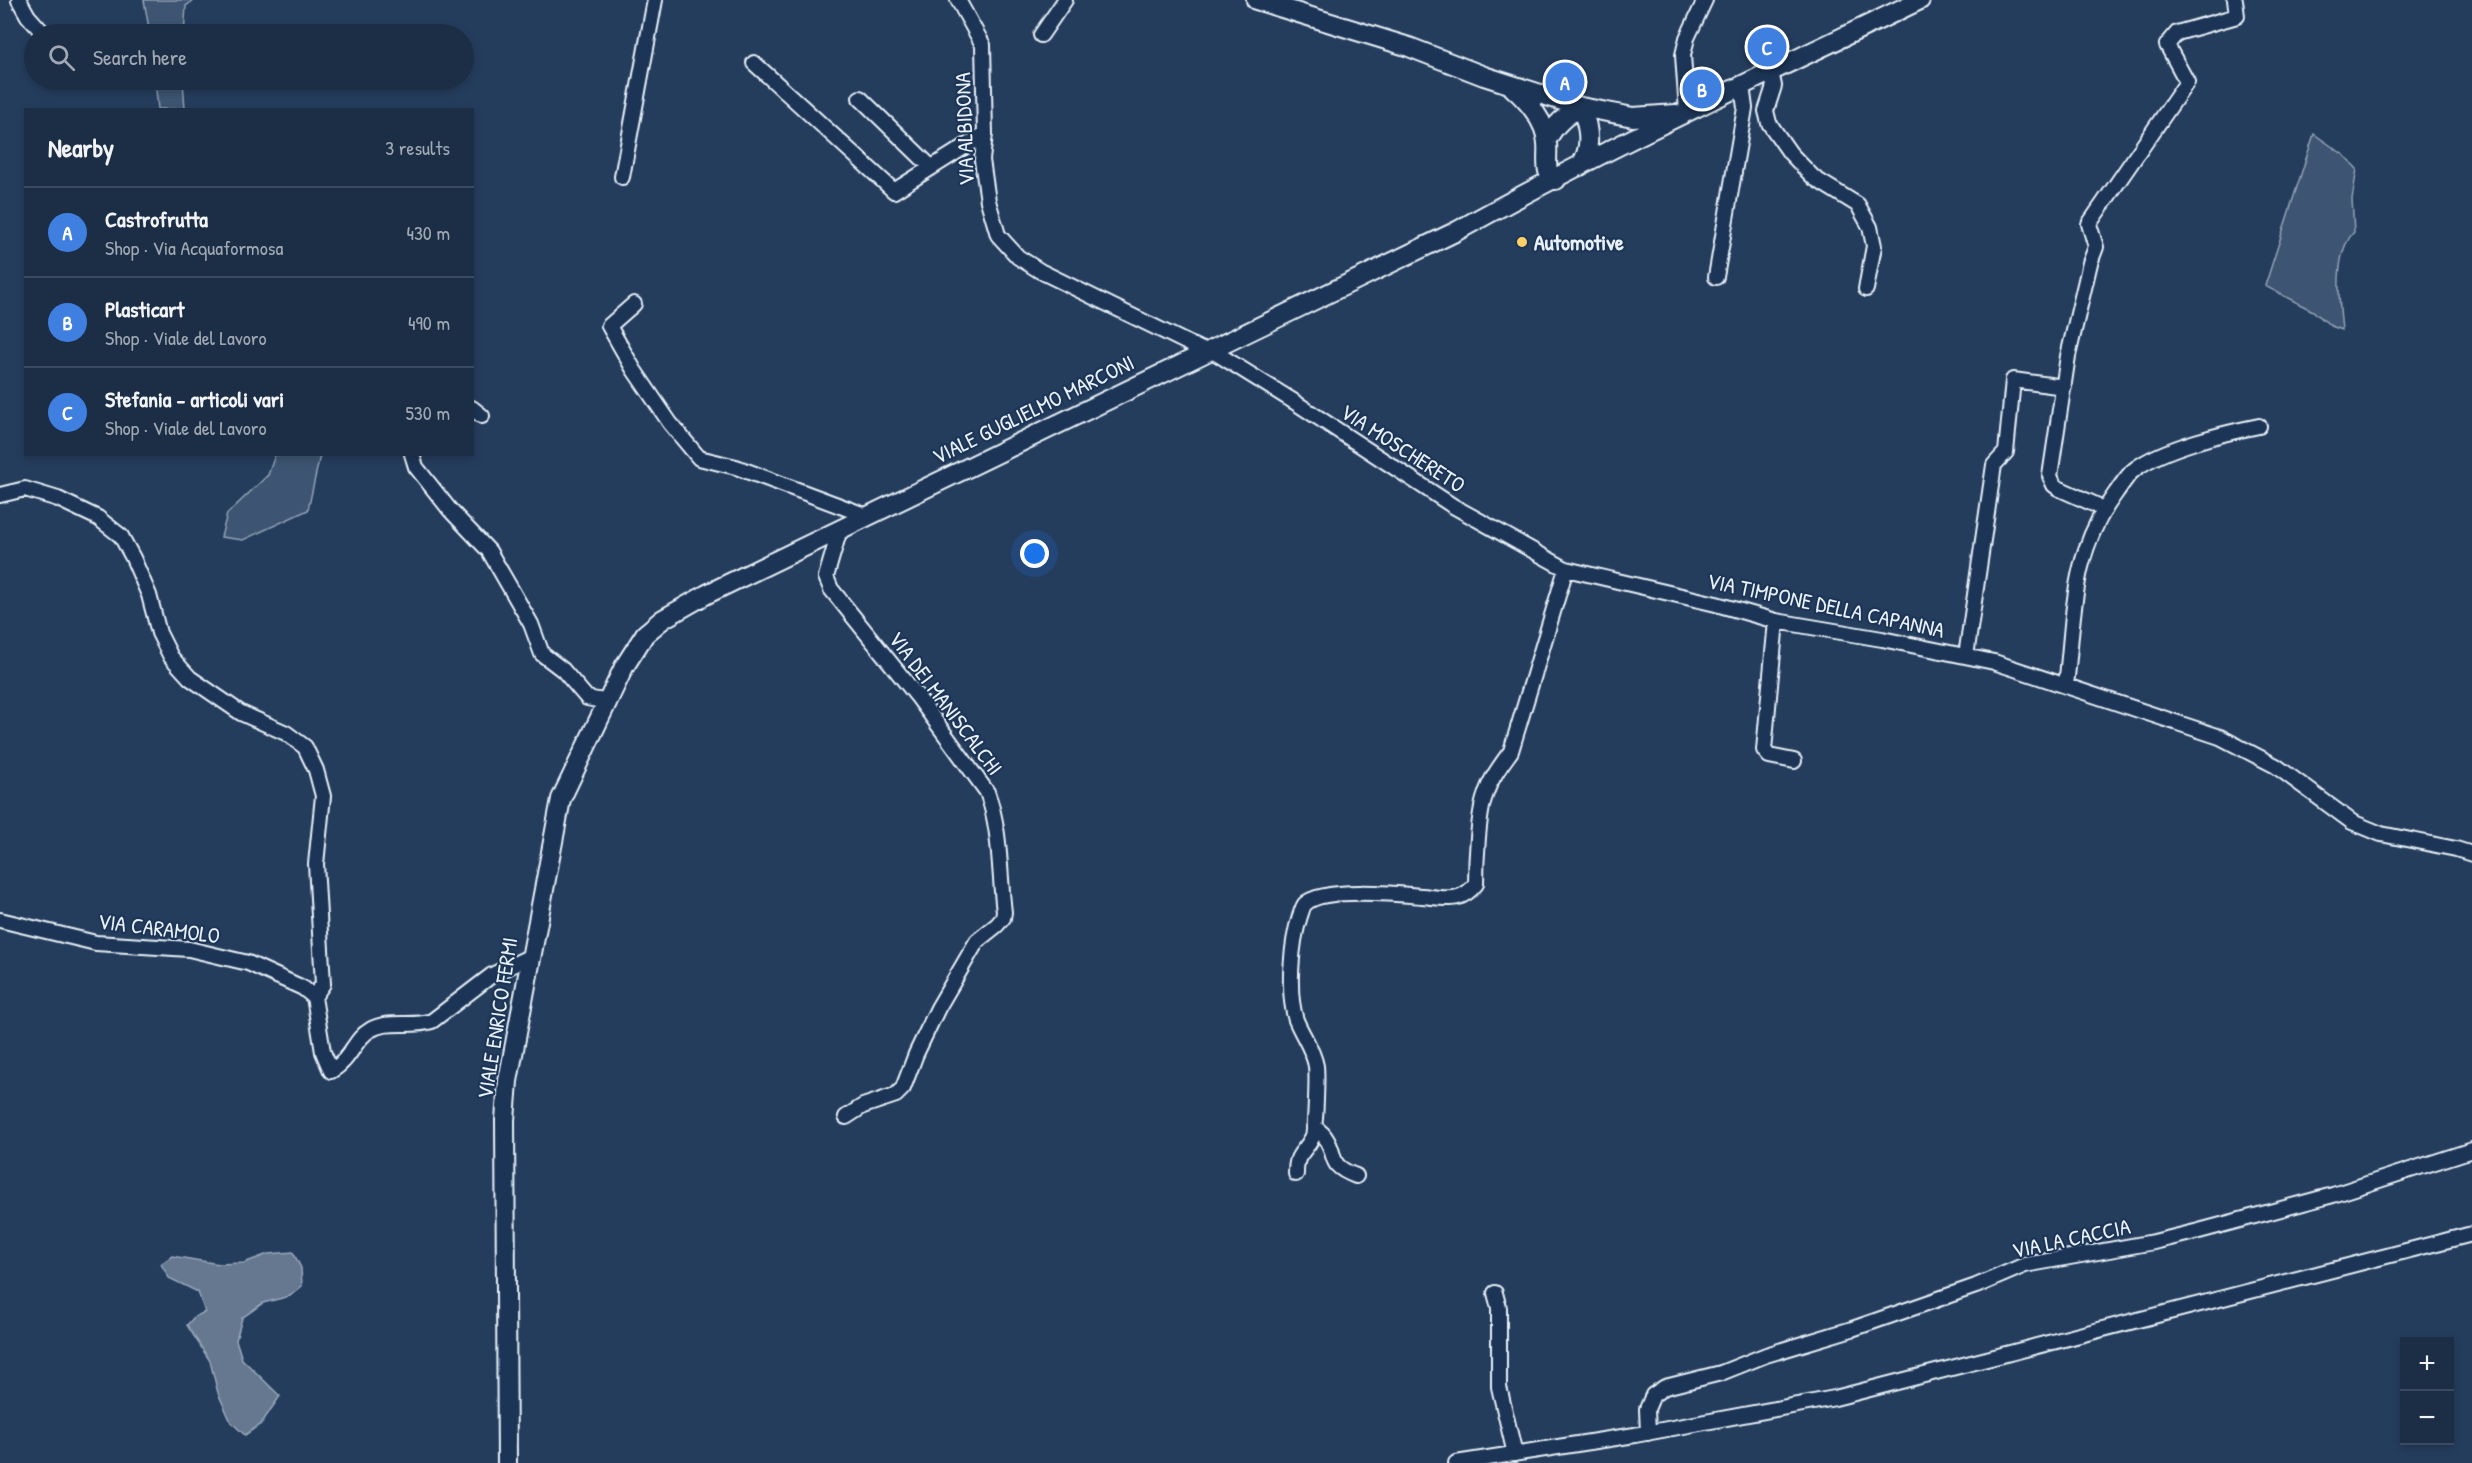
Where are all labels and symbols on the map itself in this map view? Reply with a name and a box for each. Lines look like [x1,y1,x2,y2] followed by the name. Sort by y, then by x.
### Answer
[1748,24,1786,70] pin: C
[1546,60,1584,104] pin: A
[1682,66,1722,112] pin: B
[947,71,981,186] street label: VIA ALBIDONA
[1534,227,1624,257] place label: Automotive
[1515,235,1529,249] marker: Automotive
[927,347,1139,471] street label: VIALE GUGLIELMO MARCONI
[1335,396,1471,500] street label: VIA MOSCHERETO
[1020,539,1049,568] your location
[1705,565,1948,645] street label: VIA TIMPONE DELLA CAPANNA
[882,625,1010,781] street label: VIA DEI MANISCALCHI
[96,906,222,950] street label: VIA CARAMOLO
[469,935,525,1101] street label: VIALE ENRICO FERMI
[2009,1211,2133,1265] street label: VIA LA CACCIA

